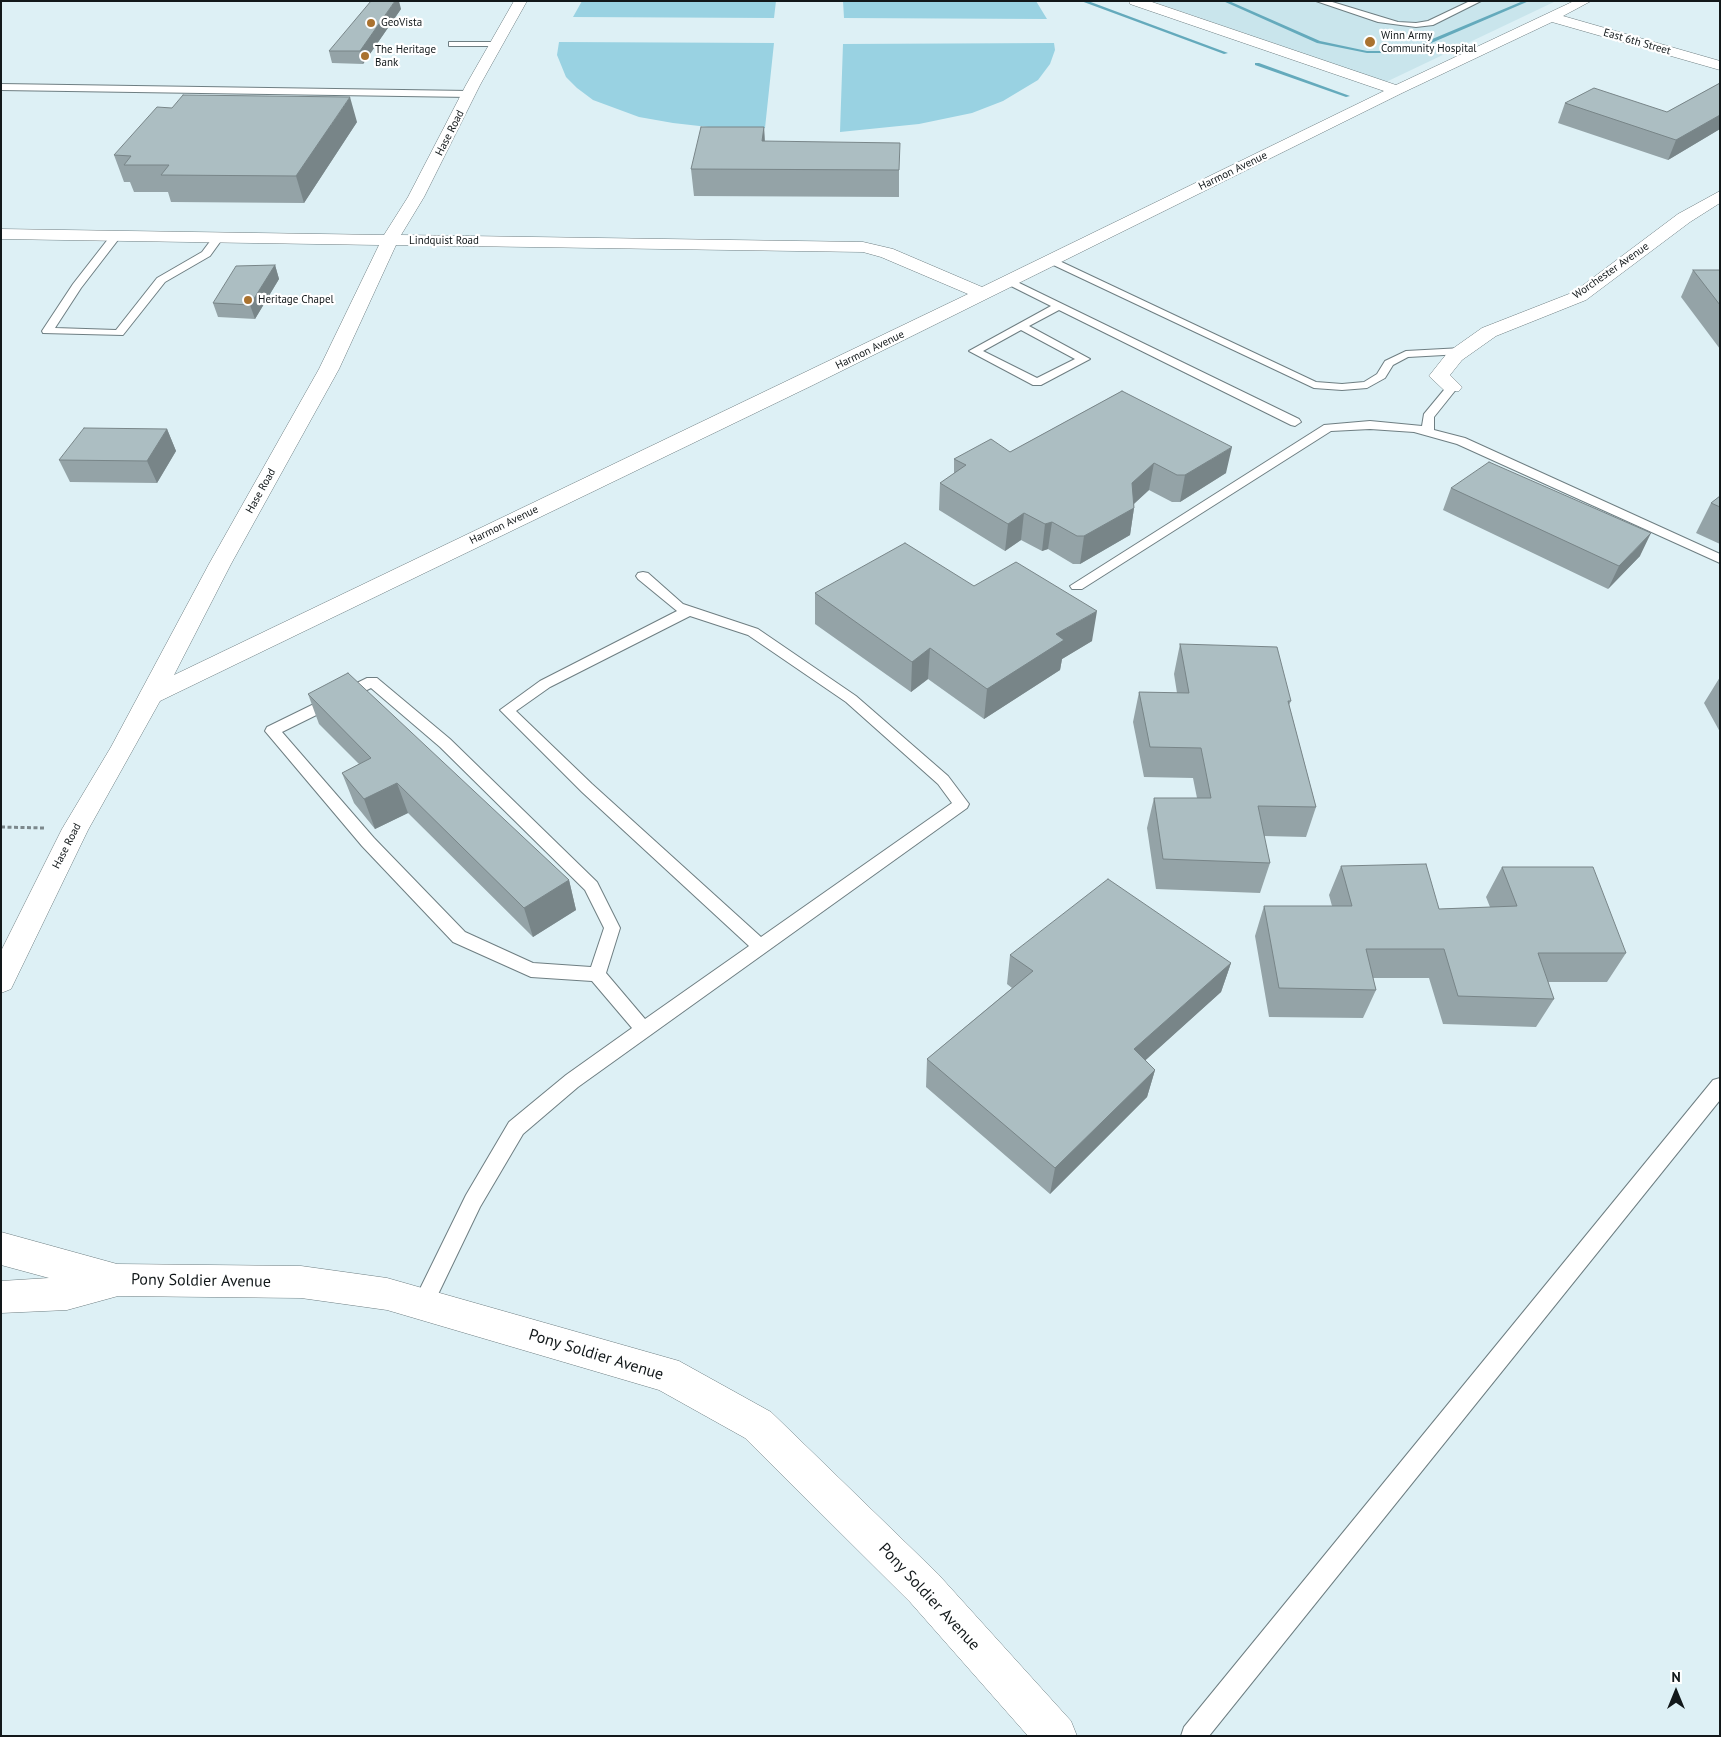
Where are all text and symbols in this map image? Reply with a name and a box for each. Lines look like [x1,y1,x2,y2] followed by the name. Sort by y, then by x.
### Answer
[381,16,422,30] place label: GeoVista
[365,17,377,29] marker: GeoVista
[1602,26,1672,58] street label: East 6th Street
[1381,29,1477,55] place label: Winn Army Community Hospital
[1363,35,1377,49] marker: Winn Army Community Hospital
[375,43,436,69] place label: The Heritage Bank
[359,50,371,62] marker: The Heritage Bank
[433,108,467,158] street label: Hase Road
[1197,149,1269,193] street label: Harmon Avenue
[409,234,479,248] street label: Lindquist Road
[1570,240,1652,302] street label: Worchester Avenue
[258,293,334,307] place label: Heritage Chapel
[242,294,254,306] marker: Heritage Chapel
[834,328,906,372] street label: Harmon Avenue
[243,466,279,516] street label: Hase Road
[468,503,540,547] street label: Harmon Avenue
[50,821,84,871] street label: Hase Road
[131,1270,271,1292] street label: Pony Soldier Avenue
[526,1325,666,1385] street label: Pony Soldier Avenue
[874,1539,984,1655] street label: Pony Soldier Avenue
[1651,1667,1701,1717] north arrow
[1671,1668,1681,1686] text: N

